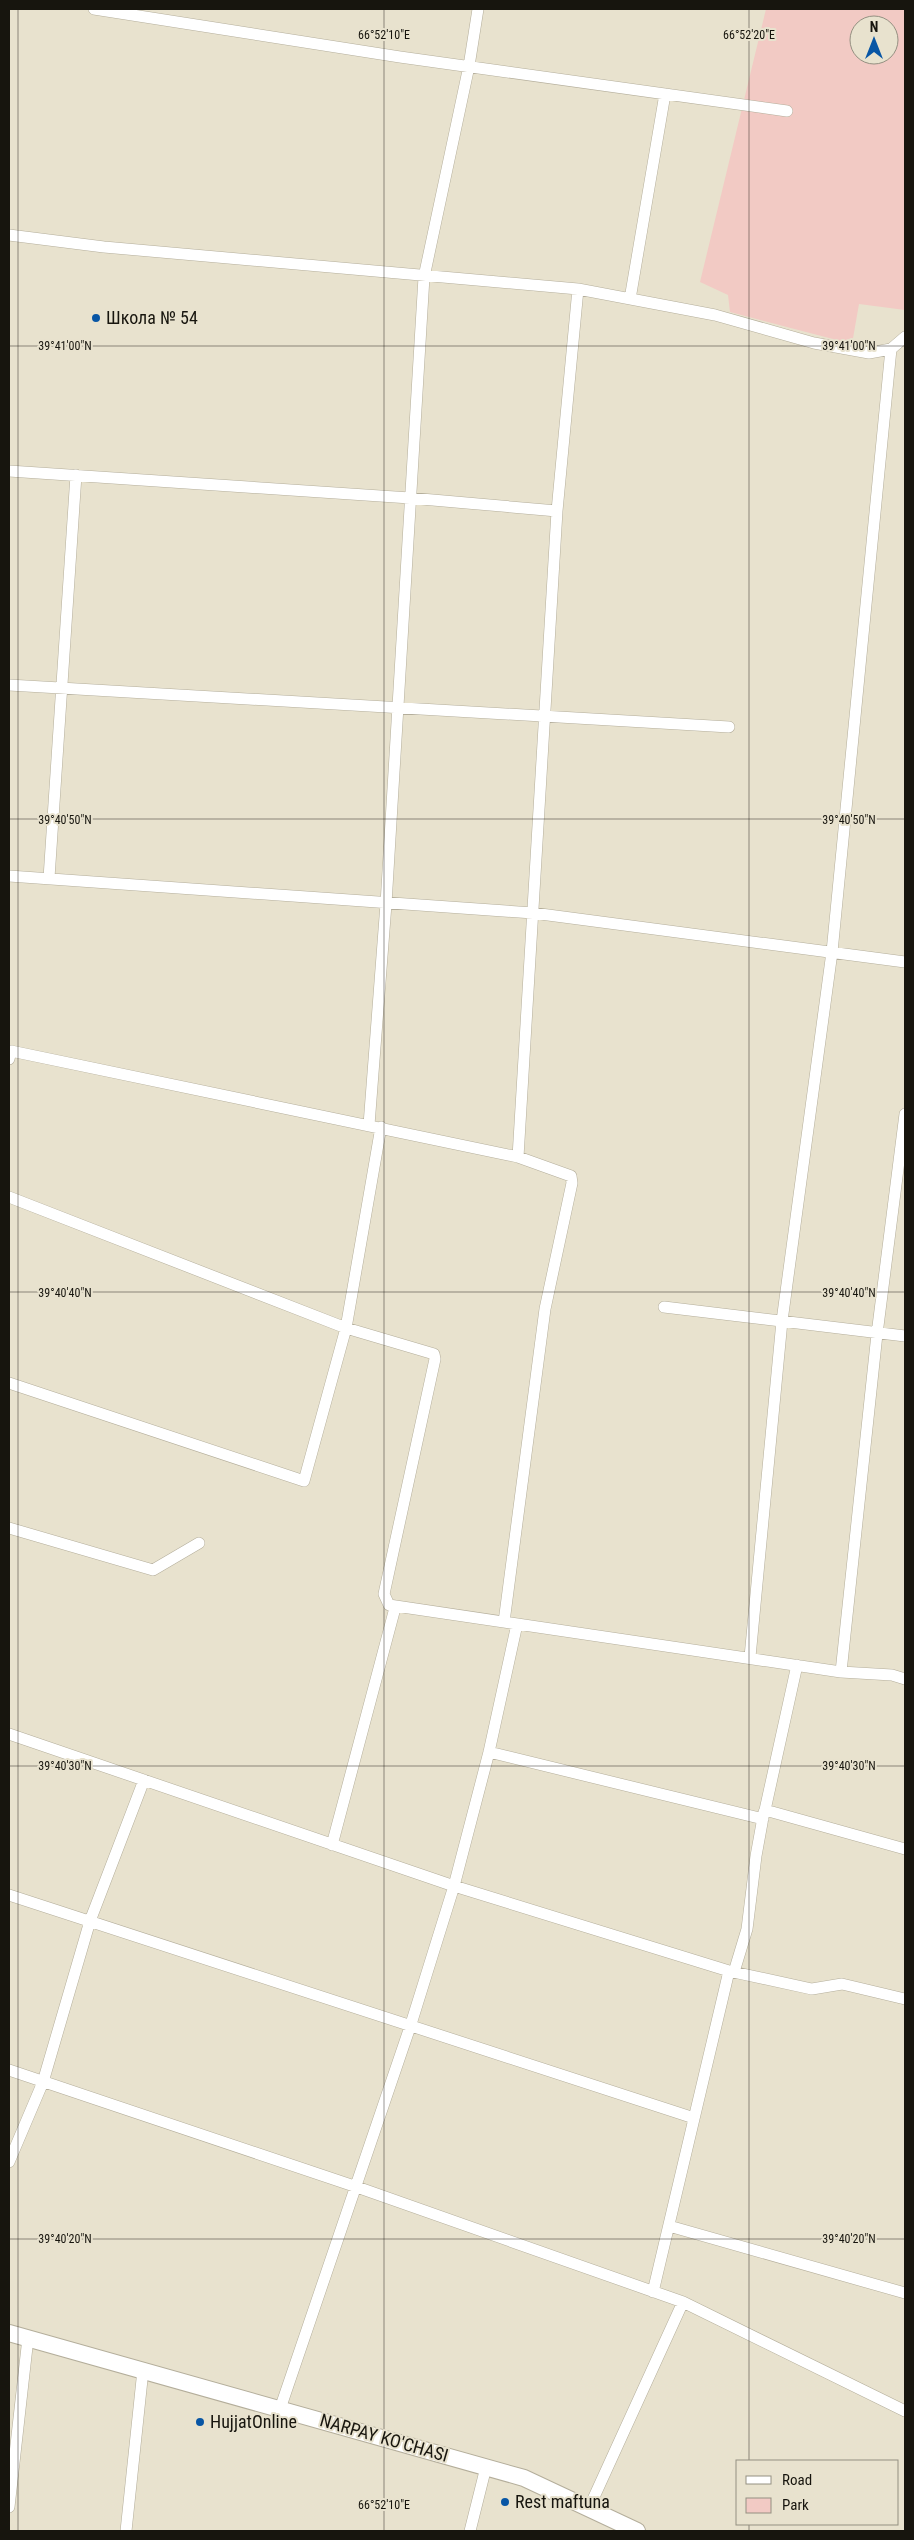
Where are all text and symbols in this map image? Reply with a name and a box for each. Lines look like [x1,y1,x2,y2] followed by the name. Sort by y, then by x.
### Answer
[849,15,899,65] north arrow
[870,19,878,35] text: N
[358,28,410,42] text: 66°52'10"E
[723,28,775,42] text: 66°52'20"E
[106,307,198,328] place label: Школа № 54
[90,312,102,324] marker: Школа № 54
[38,339,92,353] text: 39°41'00"N
[822,339,876,353] text: 39°41'00"N
[38,813,92,827] text: 39°40'50"N
[822,813,876,827] text: 39°40'50"N
[38,1286,92,1300] text: 39°40'40"N
[822,1286,876,1300] text: 39°40'40"N
[38,1759,92,1773] text: 39°40'30"N
[822,1759,876,1773] text: 39°40'30"N
[38,2232,92,2246] text: 39°40'20"N
[822,2232,876,2246] text: 39°40'20"N
[318,2409,451,2466] street label: NARPAY KO'CHASI
[210,2411,297,2432] place label: HujjatOnline
[194,2416,206,2428] marker: HujjatOnline
[736,2460,899,2525] legend
[782,2471,812,2489] text: Road
[515,2491,610,2512] place label: Rest maftuna
[499,2496,511,2508] marker: Rest maftuna
[782,2496,809,2514] text: Park
[358,2498,410,2512] text: 66°52'10"E

